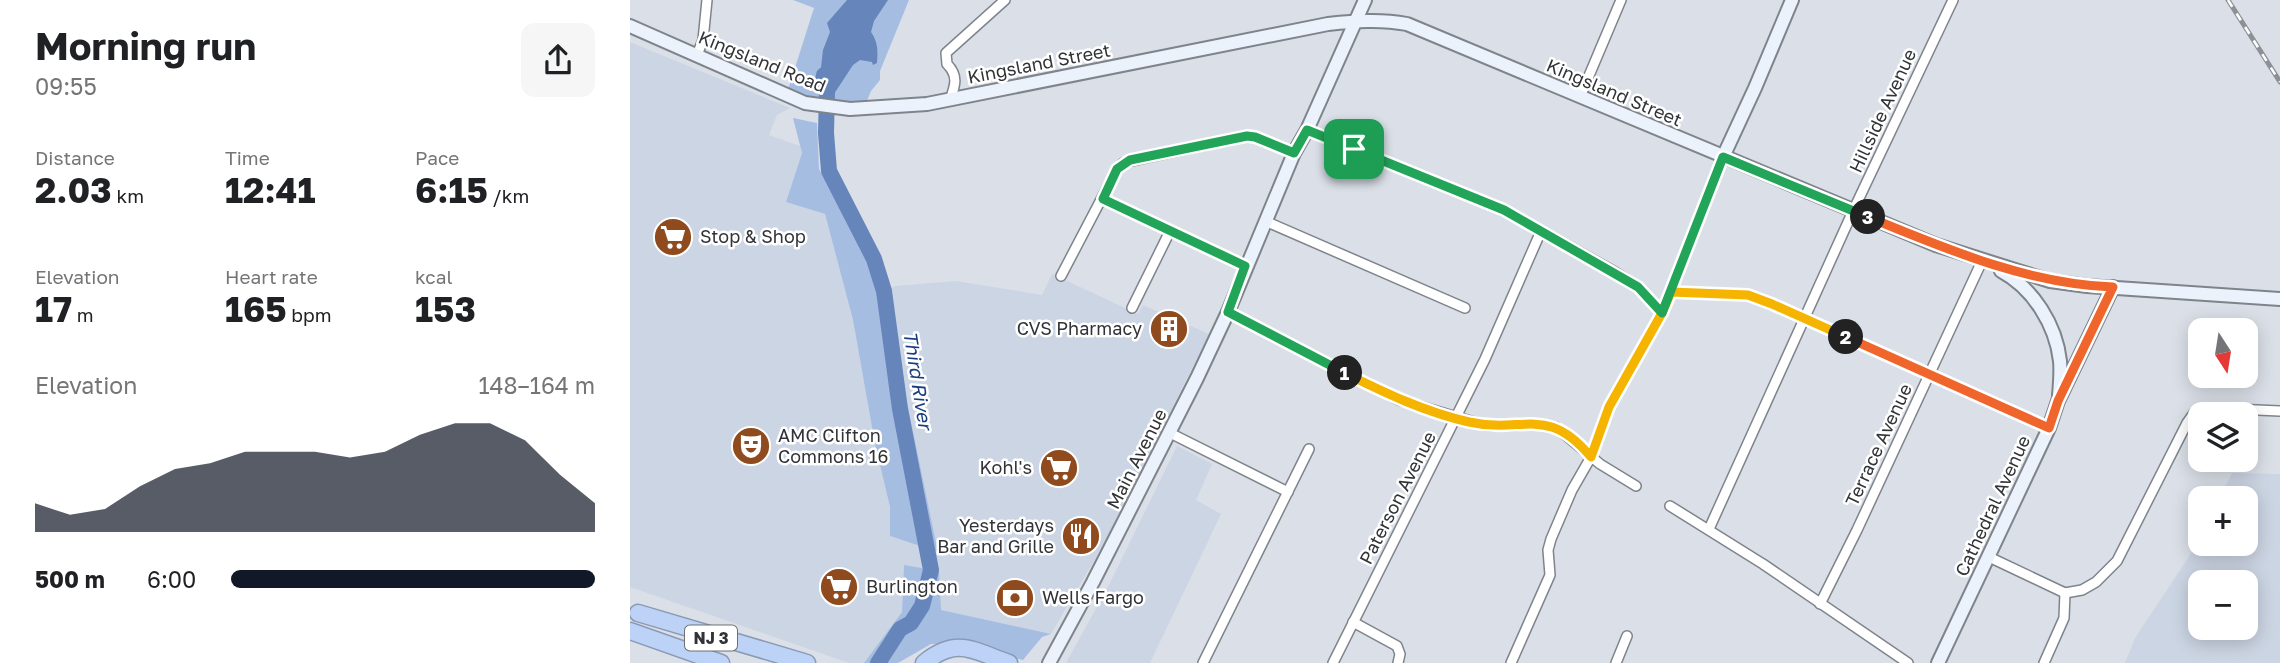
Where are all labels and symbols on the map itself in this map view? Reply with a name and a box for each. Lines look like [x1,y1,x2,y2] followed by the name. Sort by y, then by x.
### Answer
[695,25,829,97] street label: Kingsland Road
[966,38,1112,88] street label: Kingsland Street
[1844,45,1920,176] street label: Hillside Avenue
[1543,54,1685,130] street label: Kingsland Street
[1324,119,1384,179] pin
[1850,200,1886,234] pin: 3
[652,216,694,258] supermarket icon: Stop & Shop
[700,225,806,247] place label: Stop & Shop
[1148,308,1190,350] building icon: CVS Pharmacy
[1017,317,1142,339] place label: CVS Pharmacy
[2188,318,2258,388] north arrow
[1828,320,1864,354] pin: 2
[899,329,938,433] water label: Third River
[1328,356,1362,390] pin: 1
[1840,380,1916,509] street label: Terrace Avenue
[1101,405,1171,512] street label: Main Avenue
[778,424,888,467] place label: AMC Clifton Commons 16
[730,425,772,467] theatre icon: AMC Clifton Commons 16
[1354,428,1440,567] street label: Paterson Avenue
[1950,432,2034,579] street label: Cathedral Avenue
[1038,447,1080,489] supermarket icon: Kohl's
[980,456,1032,478] place label: Kohl's
[937,514,1054,557] place label: Yesterdays Bar and Grille
[1060,515,1102,557] restaurant icon: Yesterdays Bar and Grille
[818,566,860,608] supermarket icon: Burlington
[866,575,958,597] place label: Burlington
[994,577,1036,619] bank icon: Wells Fargo
[1042,586,1144,608] place label: Wells Fargo
[685,625,737,650] road number: NJ 3

